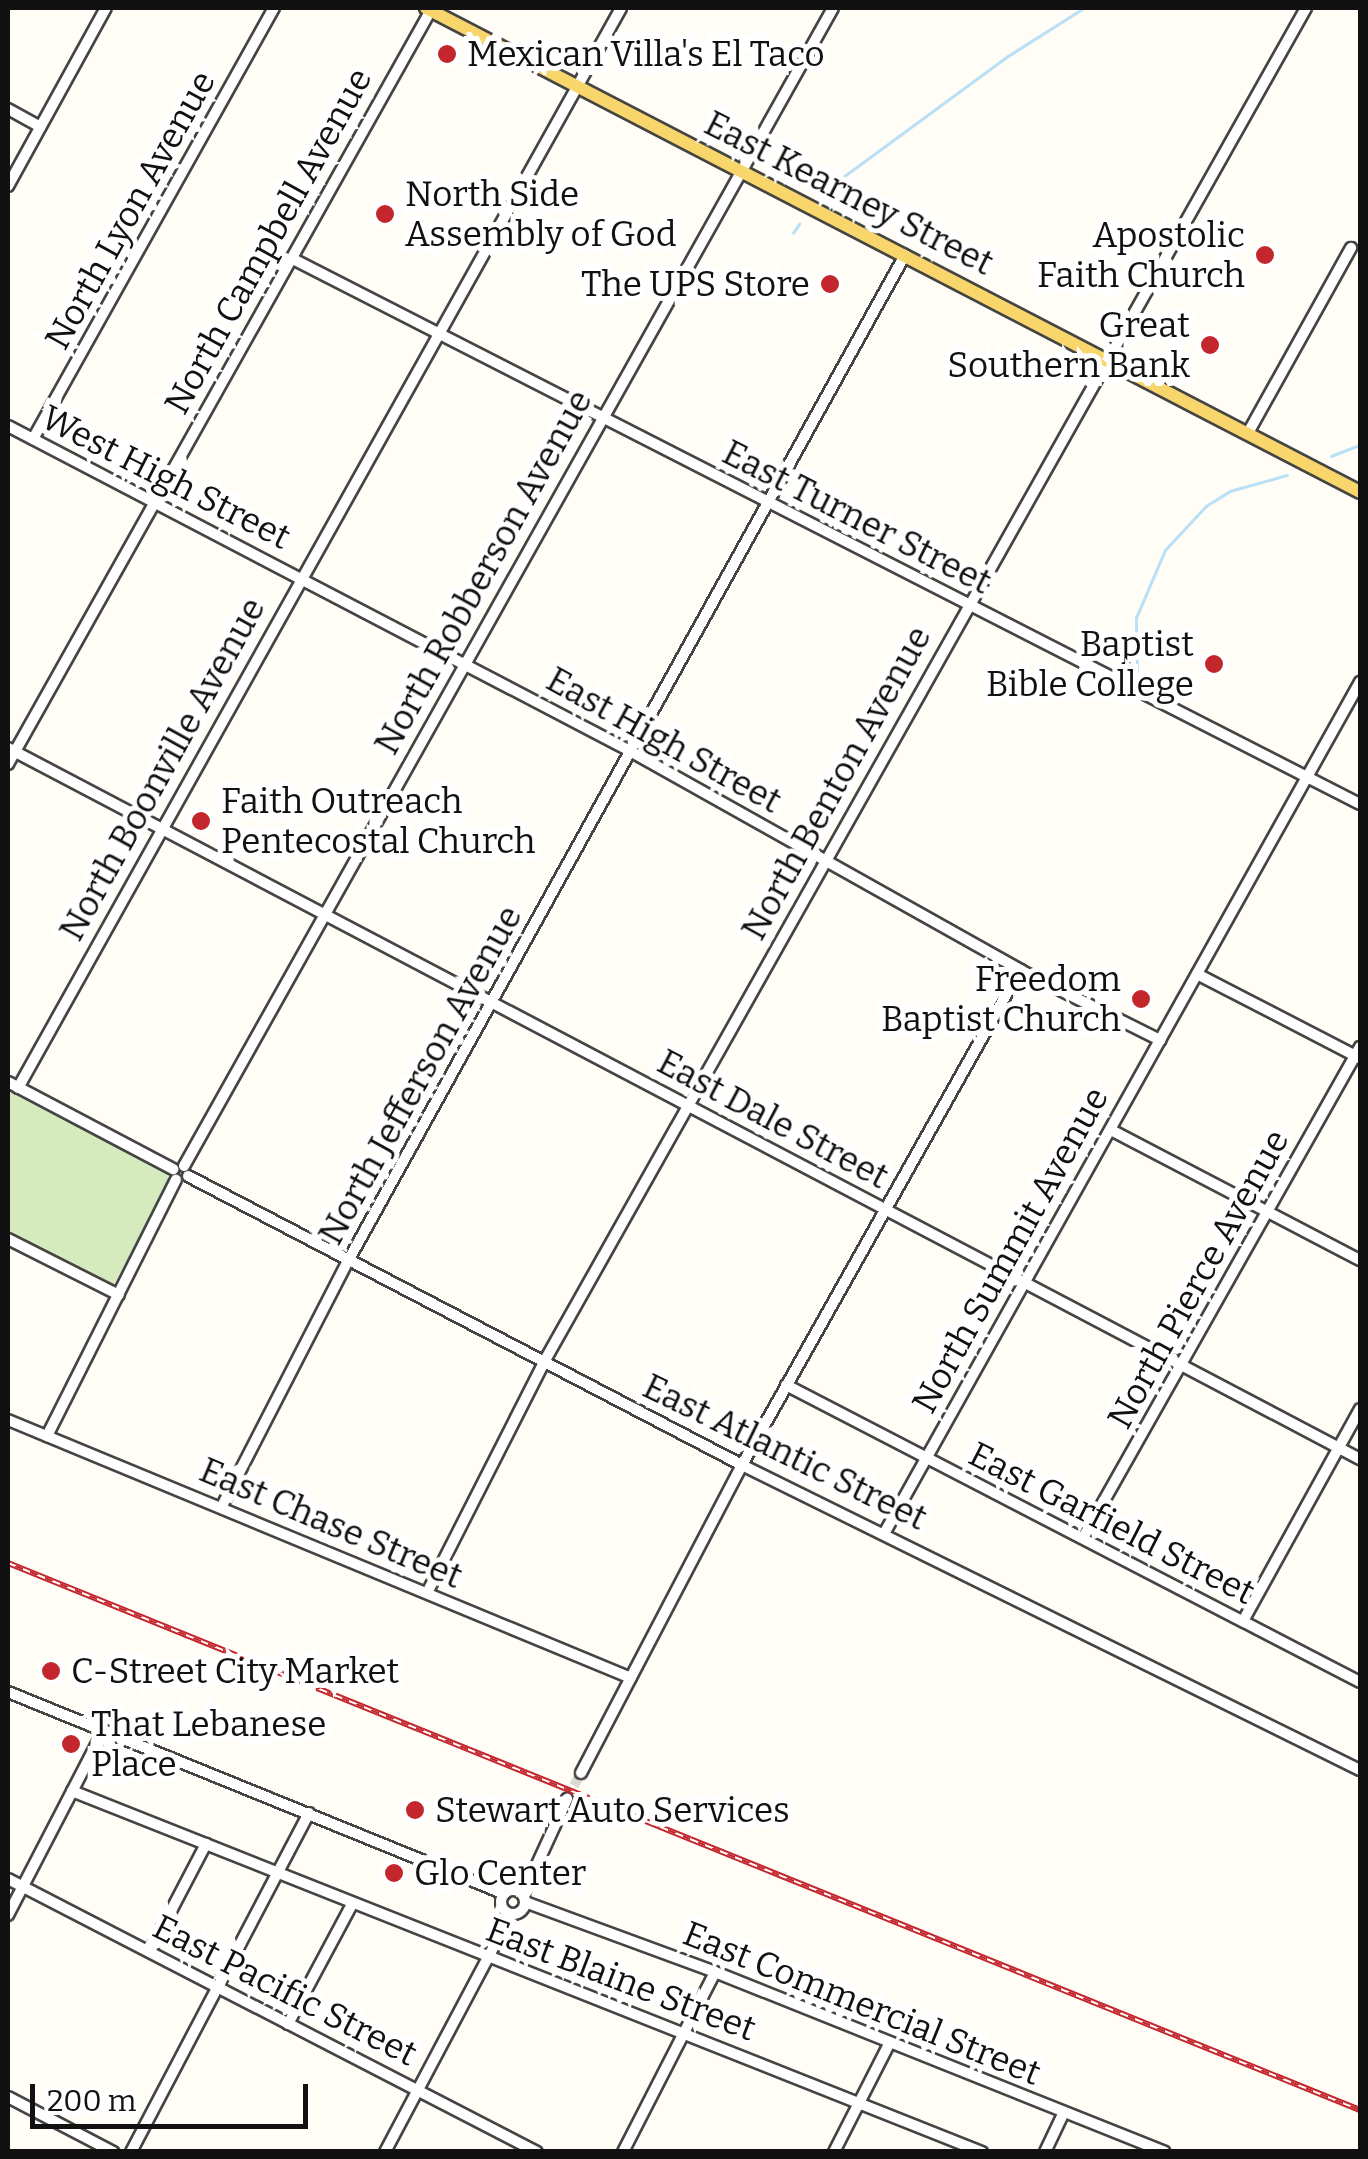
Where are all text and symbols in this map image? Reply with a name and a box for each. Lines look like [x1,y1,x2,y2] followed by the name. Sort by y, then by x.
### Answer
[467,33,825,75] place label: Mexican Villa's El Taco
[436,43,458,65] marker: Mexican Villa's El Taco
[155,61,381,421] street label: North Campbell Avenue
[36,64,224,356] street label: North Lyon Avenue
[698,102,1000,284] street label: East Kearney Street
[405,173,676,255] place label: North Side Assembly of God
[374,203,396,225] marker: North Side Assembly of God
[1037,214,1245,296] place label: Apostolic Faith Church
[1254,244,1276,266] marker: Apostolic Faith Church
[581,263,810,305] place label: The UPS Store
[819,273,841,295] marker: The UPS Store
[947,304,1190,386] place label: Great Southern Bank
[1199,334,1221,356] marker: Great Southern Bank
[365,383,601,761] street label: North Robberson Avenue
[34,396,298,558] street label: West High Street
[716,431,998,603] street label: East Turner Street
[50,590,274,948] street label: North Boonville Avenue
[732,619,940,947] street label: North Benton Avenue
[986,623,1194,705] place label: Baptist Bible College
[1203,653,1225,675] marker: Baptist Bible College
[539,658,789,822] street label: East High Street
[221,780,535,862] place label: Faith Outreach Pentecostal Church
[190,810,212,832] marker: Faith Outreach Pentecostal Church
[309,898,531,1252] street label: North Jefferson Avenue
[881,958,1121,1040] place label: Freedom Baptist Church
[1130,988,1152,1010] marker: Freedom Baptist Church
[650,1041,896,1197] street label: East Dale Street
[903,1080,1117,1420] street label: North Summit Avenue
[1098,1122,1298,1436] street label: North Pierce Avenue
[636,1365,934,1539] street label: East Atlantic Street
[962,1433,1262,1613] street label: East Garfield Street
[194,1449,468,1597] street label: East Chase Street
[71,1650,399,1692] place label: C-Street City Market
[40,1660,62,1682] marker: C-Street City Market
[91,1703,326,1785] place label: That Lebanese Place
[60,1733,82,1755] marker: That Lebanese Place
[435,1789,790,1831] place label: Stewart Auto Services
[404,1799,426,1821] marker: Stewart Auto Services
[414,1852,586,1894] place label: Glo Center
[383,1862,405,1884] marker: Glo Center
[146,1905,424,2075] street label: East Pacific Street
[480,1908,762,2050] street label: East Blaine Street
[677,1912,1047,2094] street label: East Commercial Street
[35,2064,312,2126] scale bar
[47,2083,136,2119] text: 200 m

